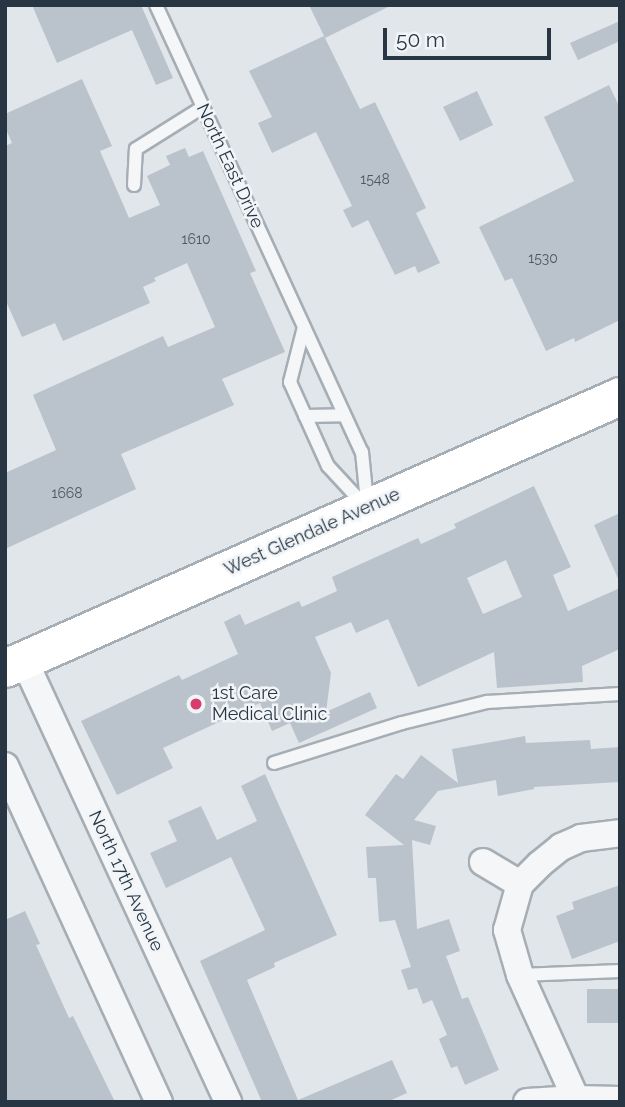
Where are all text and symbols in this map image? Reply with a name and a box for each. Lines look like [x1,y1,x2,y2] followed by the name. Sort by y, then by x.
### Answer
[387,14,555,58] scale bar
[396,27,445,52] text: 50 m
[192,100,268,232] street label: North East Drive
[360,171,390,187] house number: 1548
[182,231,210,247] house number: 1610
[528,250,558,266] house number: 1530
[221,483,403,581] street label: West Glendale Avenue
[51,485,83,501] house number: 1668
[212,683,328,726] place label: 1st Care Medical Clinic
[186,694,206,714] marker: 1st Care Medical Clinic
[84,807,168,955] street label: North 17th Avenue

